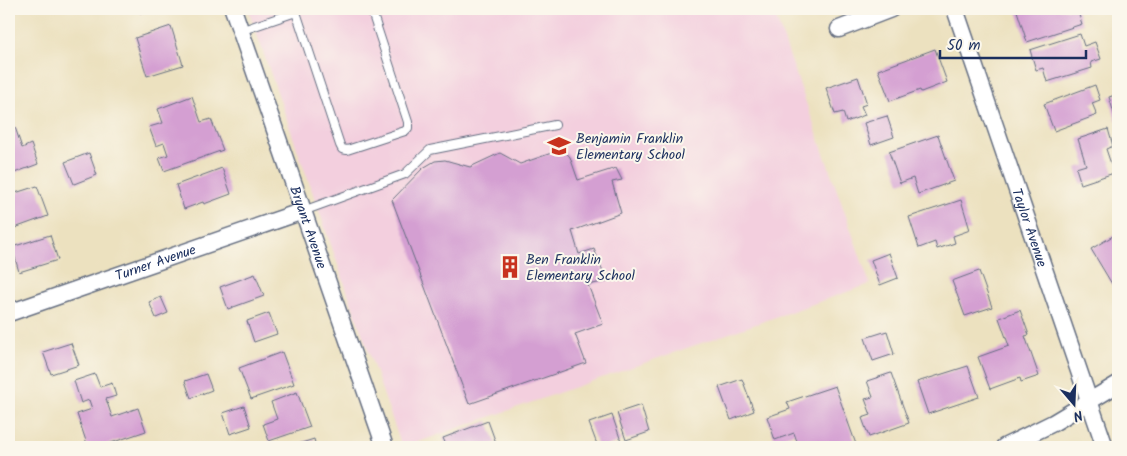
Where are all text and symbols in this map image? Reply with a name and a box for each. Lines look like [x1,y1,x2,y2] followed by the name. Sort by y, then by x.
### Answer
[940,28,1086,60] scale bar
[947,34,981,58] text: 50 m
[576,128,685,166] place label: Benjamin Franklin Elementary School
[546,133,572,159] school or university icon: Benjamin Franklin Elementary School
[283,183,333,273] street label: Bryant Avenue
[1005,186,1053,271] street label: Taylor Avenue
[112,239,200,287] street label: Turner Avenue
[526,249,635,287] place label: Ben Franklin Elementary School
[497,254,523,280] building icon: Ben Franklin Elementary School
[1050,378,1100,428] north arrow
[1070,404,1086,427] text: N

